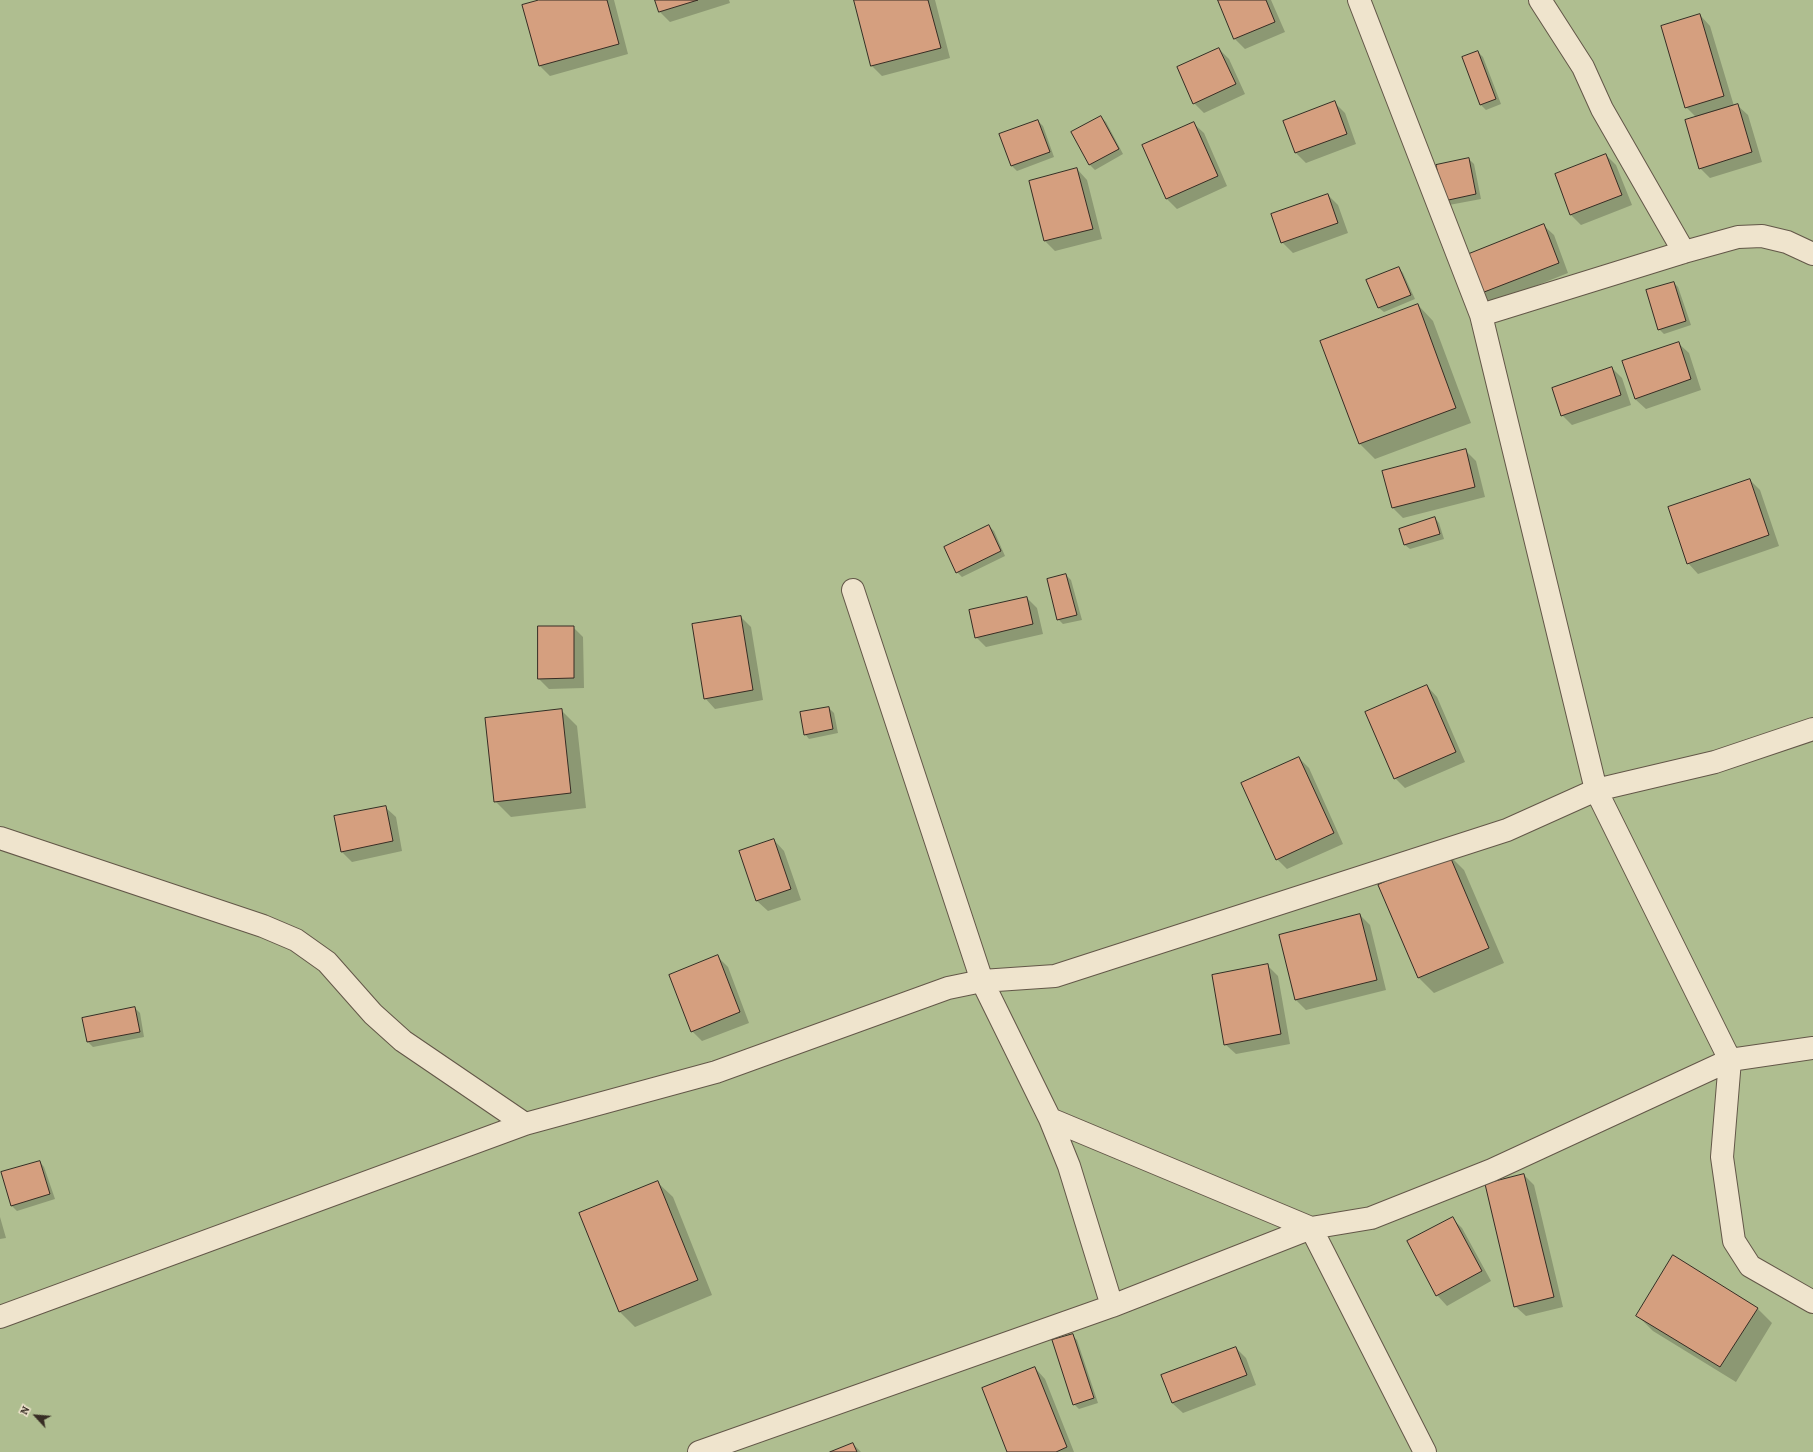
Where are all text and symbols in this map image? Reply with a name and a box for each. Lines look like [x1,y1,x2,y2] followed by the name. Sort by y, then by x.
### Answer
[16,1396,56,1436] north arrow
[16,1404,33,1417] text: N

